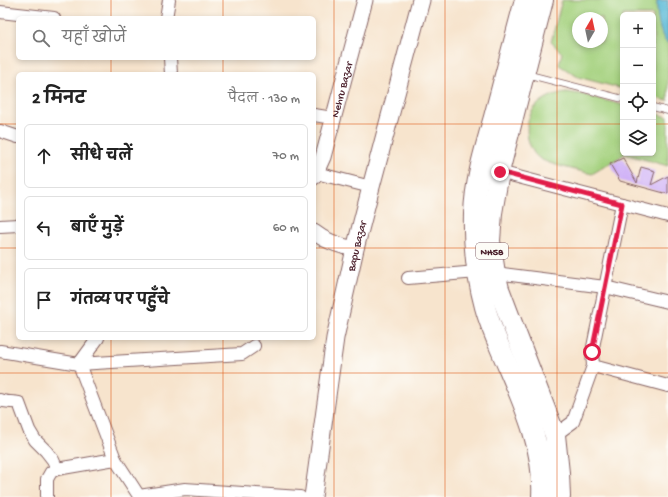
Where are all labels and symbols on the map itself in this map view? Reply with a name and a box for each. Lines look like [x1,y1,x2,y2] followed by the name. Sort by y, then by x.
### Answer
[572,12,608,48] north arrow
[330,60,356,119] street label: Nehru Bazar
[491,163,509,181] route end
[346,219,370,274] street label: Bapu Bazar
[476,243,508,259] road number: NH58
[583,343,601,361] route start

